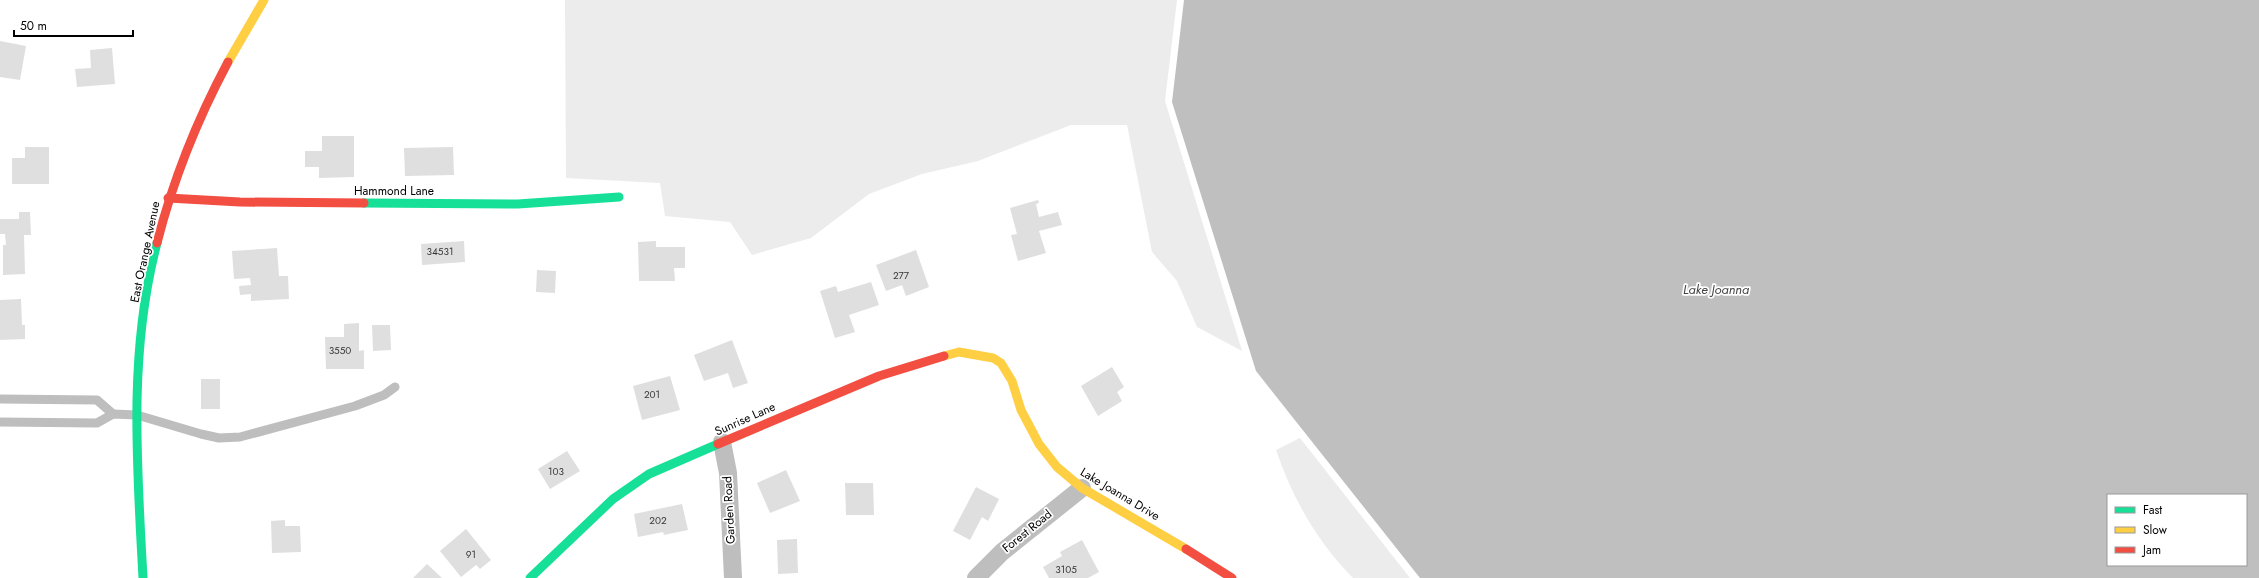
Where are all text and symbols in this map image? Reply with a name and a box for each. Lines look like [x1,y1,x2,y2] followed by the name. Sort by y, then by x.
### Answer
[14,12,133,38] scale bar
[20,17,47,35] text: 50 m
[354,182,434,200] street label: Hammond Lane
[125,200,165,304] street label: East Orange Avenue
[427,244,453,259] house number: 34531
[893,268,910,283] house number: 277
[1683,280,1749,299] water label: Lake Joanna
[329,343,351,358] house number: 3550
[644,387,660,402] house number: 201
[712,398,778,440] street label: Sunrise Lane
[1077,463,1163,525] street label: Lake Joanna Drive
[548,464,565,479] house number: 103
[718,476,740,544] street label: Garden Road
[2107,494,2247,566] legend
[2143,501,2162,519] text: Fast
[998,505,1056,557] street label: Forest Road
[649,513,667,528] house number: 202
[2143,521,2168,539] text: Slow
[2141,541,2161,559] text: Jam
[466,547,476,562] house number: 91
[1055,562,1077,577] house number: 3105

